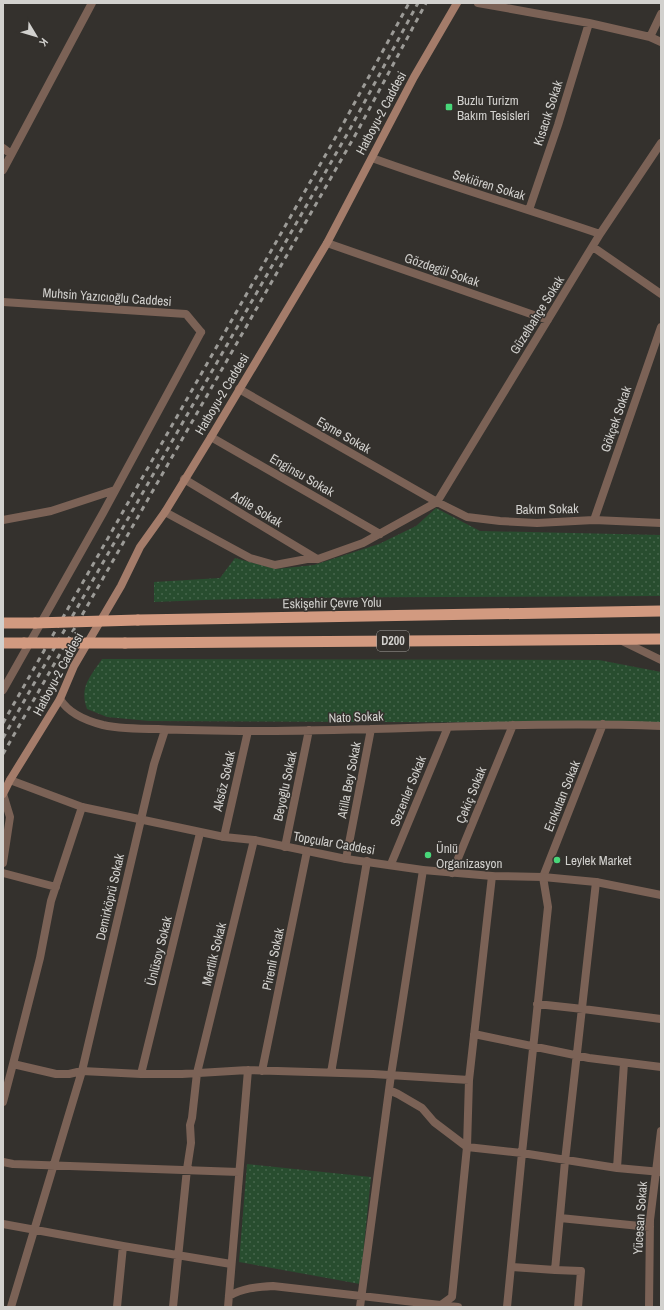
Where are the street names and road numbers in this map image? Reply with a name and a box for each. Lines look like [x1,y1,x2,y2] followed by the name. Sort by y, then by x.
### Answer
[352,68,410,158] street label: Hatboyu-2 Caddesi
[529,78,567,148] street label: Kısacık Sokak
[451,166,528,204] street label: Sekiören Sokak
[402,249,482,291] street label: Gözdegül Sokak
[506,272,568,357] street label: Güzelbahçe Sokak
[42,284,172,310] street label: Muhsin Yazıcıoğlu Caddesi
[191,350,253,438] street label: Hatboyu-2 Caddesi
[597,383,635,454] street label: Gökçek Sokak
[314,413,375,458] street label: Eşme Sokak
[267,450,338,501] street label: Enginsu Sokak
[227,487,286,531] street label: Adile Sokak
[515,500,579,518] street label: Bakım Sokak
[282,594,382,612] street label: Eskişehir Çevre Yolu
[29,629,87,719] street label: Hatboyu-2 Caddesi
[377,631,409,651] road number: D200
[328,708,385,726] street label: Nato Sokak
[333,740,365,821] street label: Atilla Bey Sokak
[209,748,239,814] street label: Aksöz Sokak
[269,749,301,823] street label: Beyoğlu Sokak
[386,753,430,829] street label: Sezenler Sokak
[540,757,584,834] street label: Erokutan Sokak
[452,763,490,826] street label: Çekiç Sokak
[292,827,376,859] street label: Topçular Caddesi
[92,851,128,942] street label: Demirköprü Sokak
[142,914,176,988] street label: Ünlüsoy Sokak
[198,920,230,987] street label: Mertlik Sokak
[258,926,288,992] street label: Pirenli Sokak
[629,1180,651,1255] street label: Yücesan Sokak

